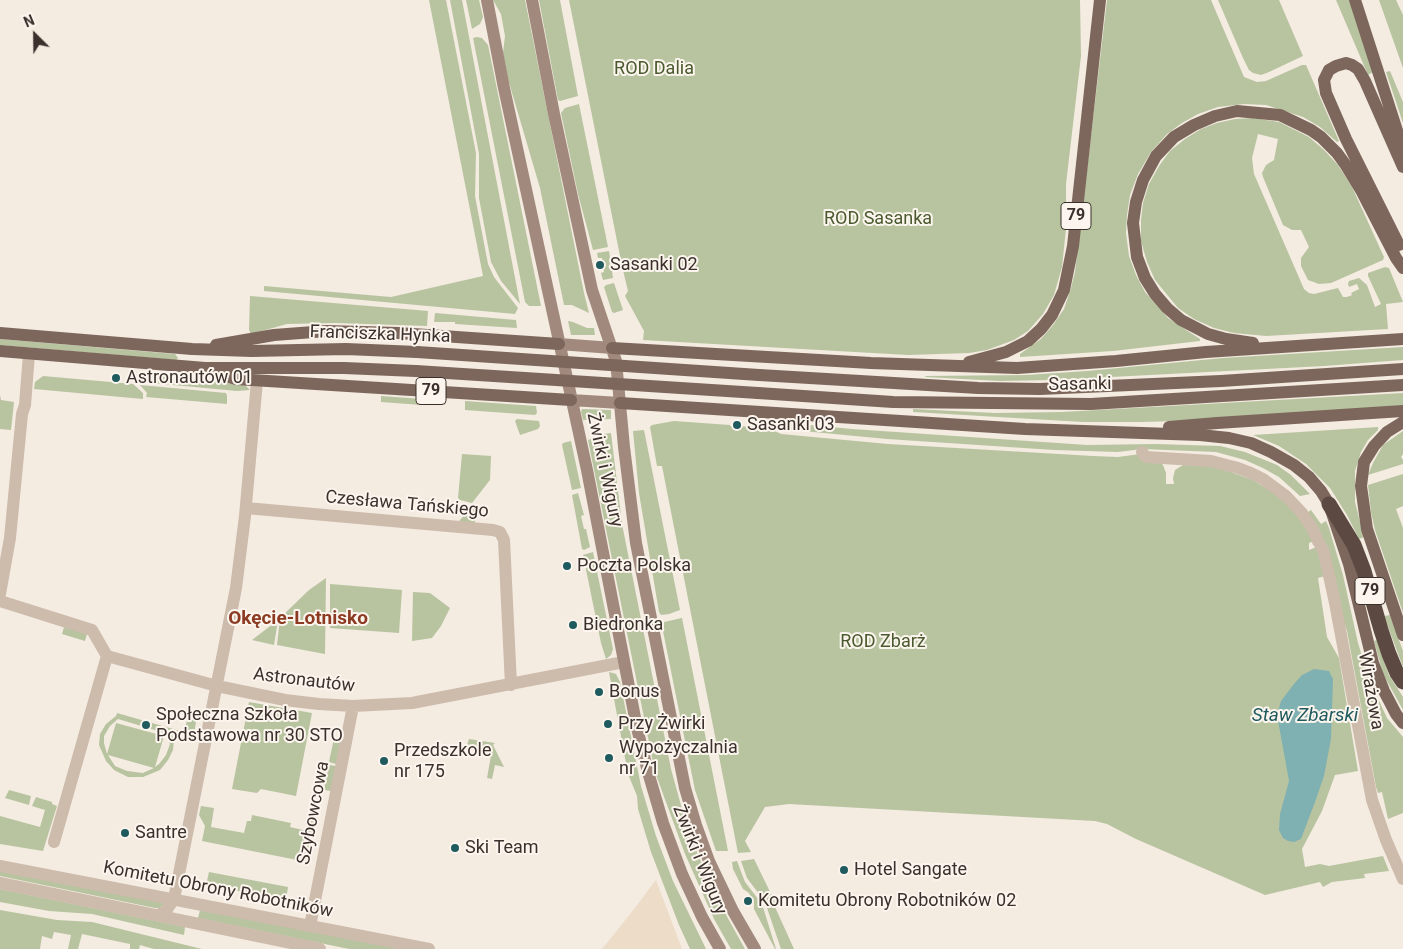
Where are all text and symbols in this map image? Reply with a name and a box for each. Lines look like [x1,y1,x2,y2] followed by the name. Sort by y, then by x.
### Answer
[10,10,60,60] north arrow
[21,12,37,30] text: N
[614,58,694,80] park label: ROD Dalia
[1061,202,1091,230] road number: 79
[824,208,932,230] park label: ROD Sasanka
[610,254,698,276] place label: Sasanki 02
[594,259,606,271] marker: Sasanki 02
[309,322,451,348] street label: Franciszka Hynka
[126,367,253,389] place label: Astronautów 01
[110,372,122,384] marker: Astronautów 01
[1048,374,1112,396] street label: Sasanki
[416,378,446,404] road number: 79
[581,411,627,529] street label: Żwirki i Wigury
[747,414,835,436] place label: Sasanki 03
[731,419,743,431] marker: Sasanki 03
[324,487,490,523] street label: Czesława Tańskiego
[577,555,691,577] place label: Poczta Polska
[561,560,573,572] marker: Poczta Polska
[1355,578,1385,604] road number: 79
[228,608,368,630] district label: Okęcie-Lotnisko
[583,614,663,636] place label: Biedronka
[567,619,579,631] marker: Biedronka
[840,631,926,653] park label: ROD Zbarż
[1353,651,1387,731] street label: Wirażowa
[252,664,356,698] street label: Astronautów
[609,681,660,703] place label: Bonus
[593,686,605,698] marker: Bonus
[156,704,343,746] place label: Społeczna Szkoła Podstawowa nr 30 STO
[1252,705,1358,727] water label: Staw Zbarski
[618,713,705,735] place label: Przy Żwirki
[602,718,614,730] marker: Przy Żwirki
[140,719,152,731] marker: Społeczna Szkoła Podstawowa nr 30 STO
[619,737,738,780] place label: Wypożyczalnia nr 71
[394,740,491,782] place label: Przedszkole nr 175
[603,752,615,764] marker: Wypożyczalnia nr 71
[378,755,390,767] marker: Przedszkole nr 175
[293,759,335,867] street label: Szybowcowa
[667,802,731,918] street label: Żwirki i Wigury
[135,822,187,844] place label: Santre
[119,827,131,839] marker: Santre
[465,837,539,859] place label: Ski Team
[449,842,461,854] marker: Ski Team
[101,857,335,923] street label: Komitetu Obrony Robotników
[854,859,967,881] place label: Hotel Sangate
[838,864,850,876] marker: Hotel Sangate
[758,890,1016,912] place label: Komitetu Obrony Robotników 02
[742,895,754,907] marker: Komitetu Obrony Robotników 02

